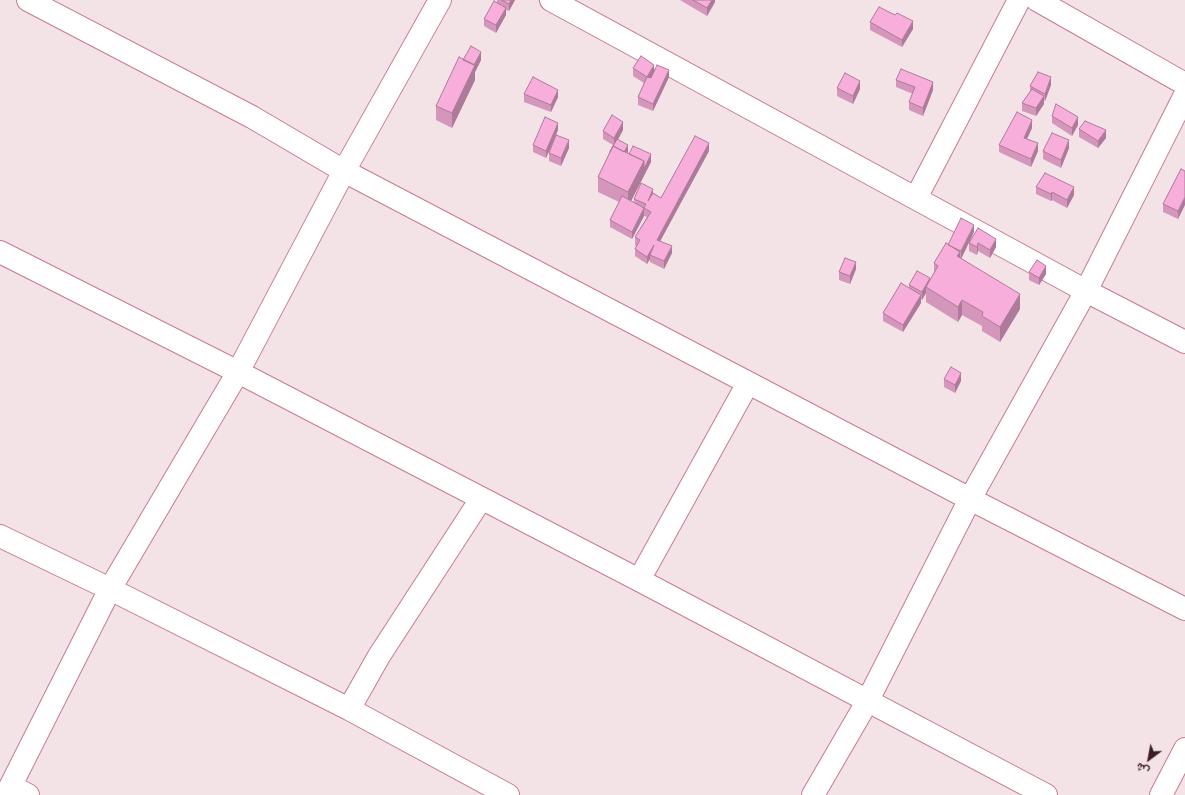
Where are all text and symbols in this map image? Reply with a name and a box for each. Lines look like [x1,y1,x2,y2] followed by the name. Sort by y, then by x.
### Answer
[1129,739,1169,779] north arrow
[1133,760,1152,779] text: ش

